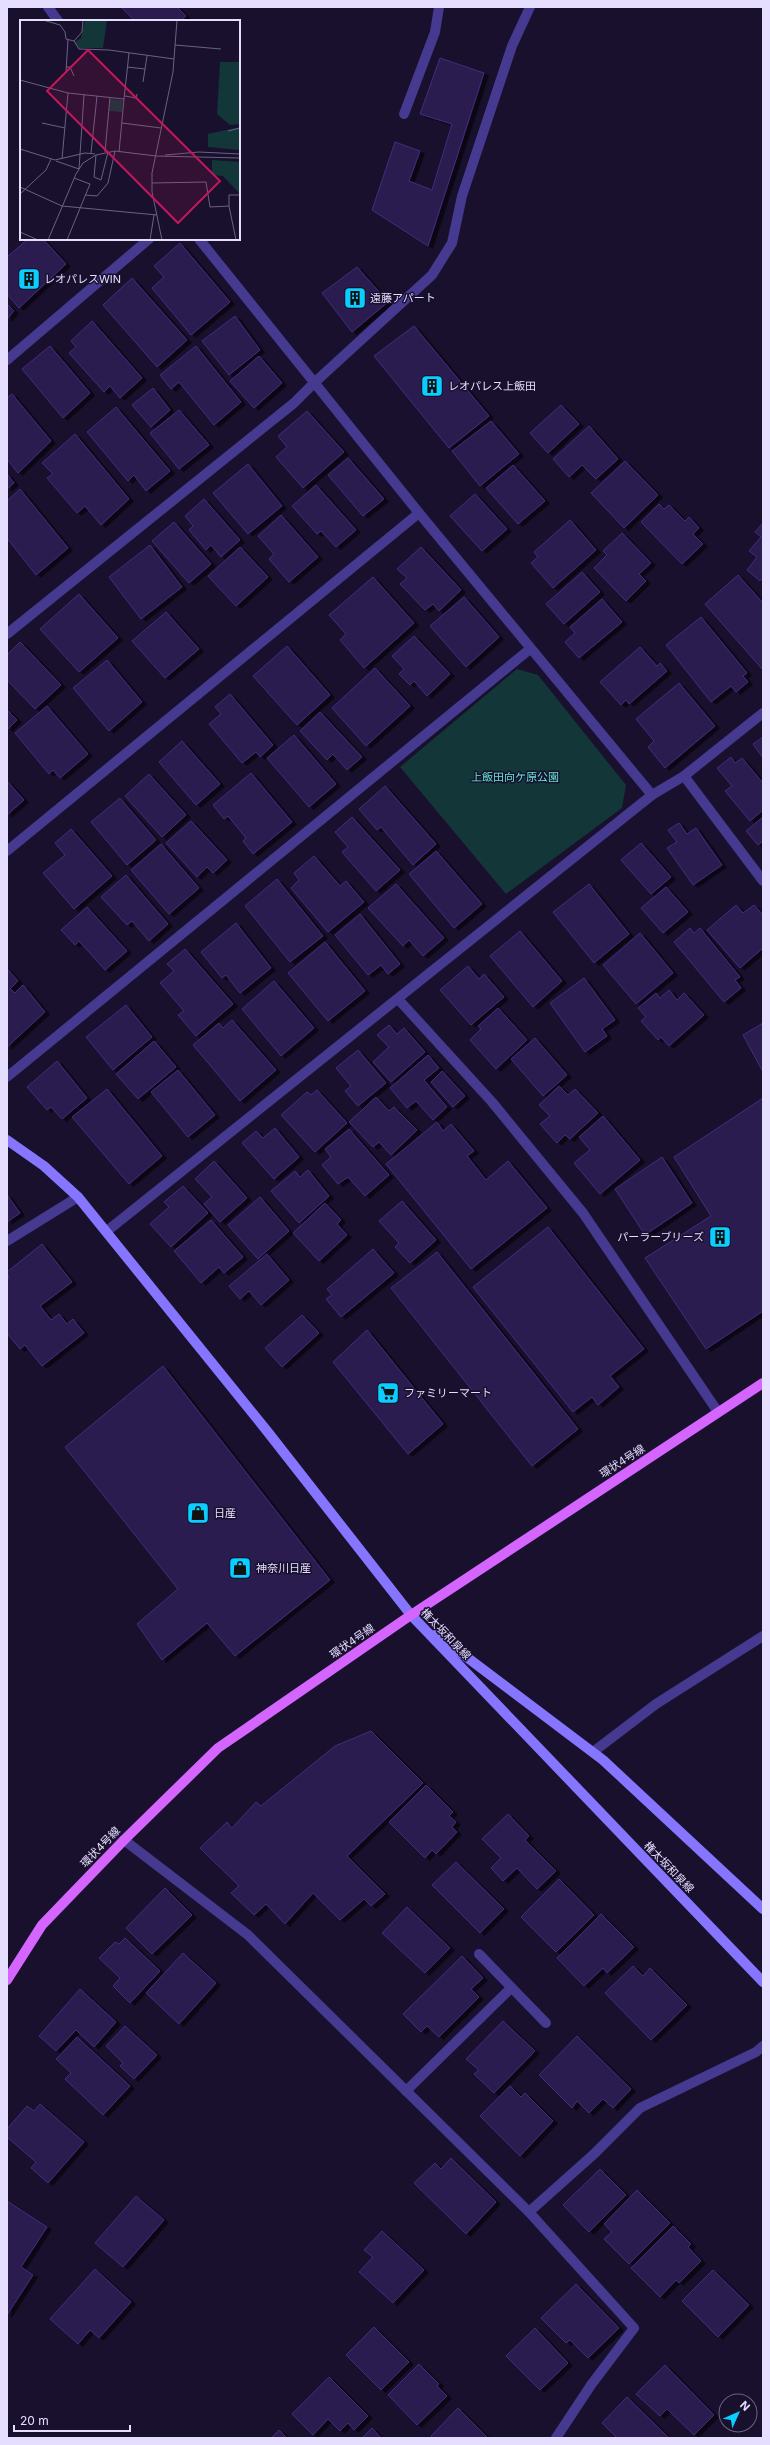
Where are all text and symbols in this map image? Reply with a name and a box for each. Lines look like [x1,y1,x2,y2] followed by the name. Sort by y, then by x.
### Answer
[20,20,240,240] inset map
[16,266,42,292] building icon: レオパレスWIN
[44,272,121,286] place label: レオパレスWIN
[342,285,368,311] building icon: 遠藤アパート
[370,291,436,305] place label: 遠藤アパート
[419,373,445,399] building icon: レオパレス上飯田
[448,379,536,393] place label: レオパレス上飯田
[471,770,559,784] park label: 上飯田向ケ原公園
[707,1224,733,1250] building icon: パーラーブリーズ
[617,1230,704,1244] place label: パーラーブリーズ
[375,1380,401,1406] supermarket icon: ファミリーマート
[404,1386,492,1400] place label: ファミリーマート
[597,1441,647,1481] street label: 環状4号線
[185,1500,211,1526] shop icon: 日産
[214,1506,236,1520] place label: 日産
[227,1555,253,1581] shop icon: 神奈川日産
[256,1561,311,1575] place label: 神奈川日産
[418,1605,474,1663] street label: 権太坂和泉線
[327,1621,377,1661] street label: 環状4号線
[77,1824,123,1870] street label: 環状4号線
[641,1838,697,1896] street label: 権太坂和泉線
[718,2393,758,2433] north arrow
[737,2398,753,2414] text: N
[14,2407,130,2433] scale bar
[20,2413,49,2428] text: 20 m

